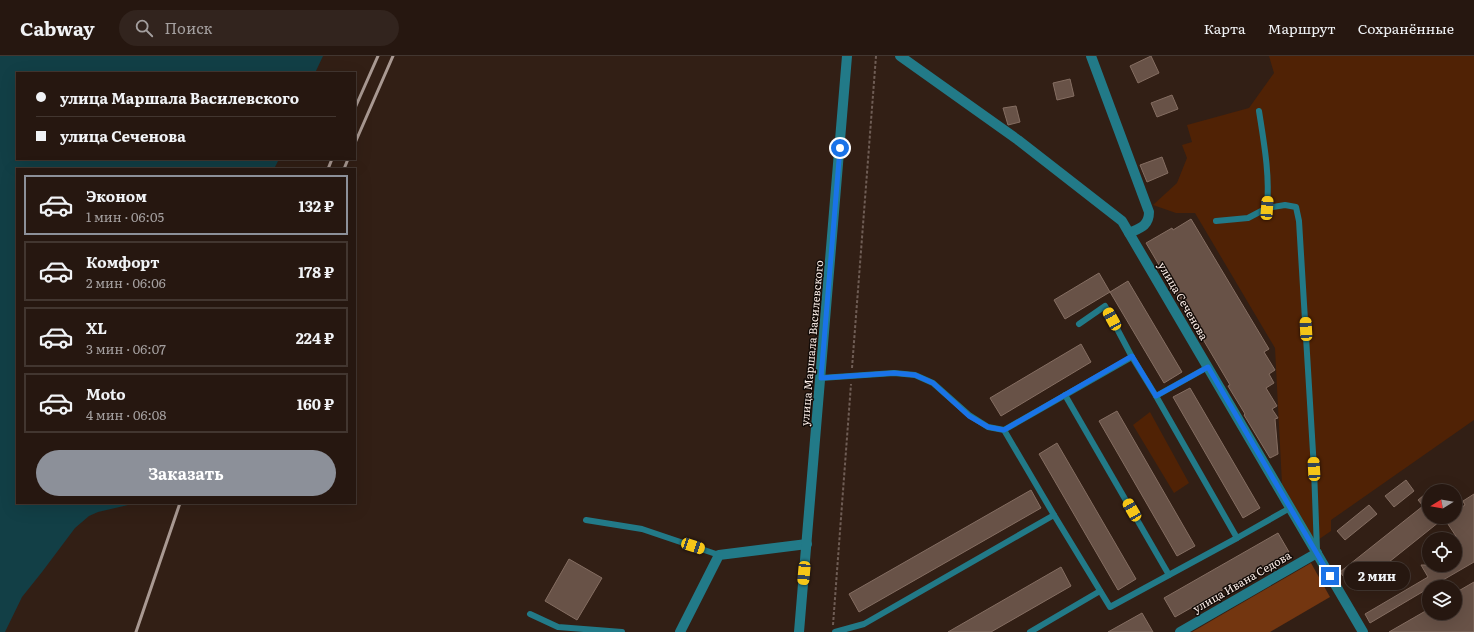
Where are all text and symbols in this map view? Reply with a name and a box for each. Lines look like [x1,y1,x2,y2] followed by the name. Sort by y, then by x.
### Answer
[119,10,399,46] search box
[20,14,95,42] text: Cabway
[165,16,213,39] text: Поиск
[133,17,155,39] icon: search
[1204,18,1246,38] text: Карта
[1268,18,1336,38] text: Маршрут
[1358,18,1454,38] text: Сохранённые
[60,86,299,109] text: улица Маршала Василевского
[60,124,186,147] text: улица Сеченова
[831,139,849,157] route start
[86,184,147,207] text: Эконом
[38,187,74,223] icon: car
[299,194,334,217] text: 132 ₽
[1260,196,1274,220] car
[86,207,164,226] text: 1 мин · 06:05
[86,250,160,273] text: Комфорт
[38,253,74,289] icon: car
[1155,258,1213,343] street label: улица Сеченова
[796,259,826,426] street label: улица Маршала Василевского
[298,260,334,283] text: 178 ₽
[86,273,166,292] text: 2 мин · 06:06
[1101,306,1123,332] car
[86,316,107,339] text: XL
[1299,317,1313,341] car
[38,319,74,355] icon: car
[296,326,334,349] text: 224 ₽
[86,339,166,358] text: 3 мин · 06:07
[86,382,126,405] text: Moto
[38,385,74,421] icon: car
[297,392,334,415] text: 160 ₽
[86,405,166,424] text: 4 мин · 06:08
[36,450,336,496] button: Заказать
[1307,457,1321,481] car
[1422,484,1462,524] north arrow
[1422,484,1462,620] map controls
[1121,497,1143,523] car
[1422,532,1462,572] button: locate
[680,537,706,555] car
[1189,546,1294,616] street label: улица Ивана Седова
[797,561,811,585] car
[1344,562,1410,590] callout: 2 мин
[1358,566,1396,585] text: 2 мин
[1321,567,1339,585] route end
[1422,580,1462,620] button: layers

